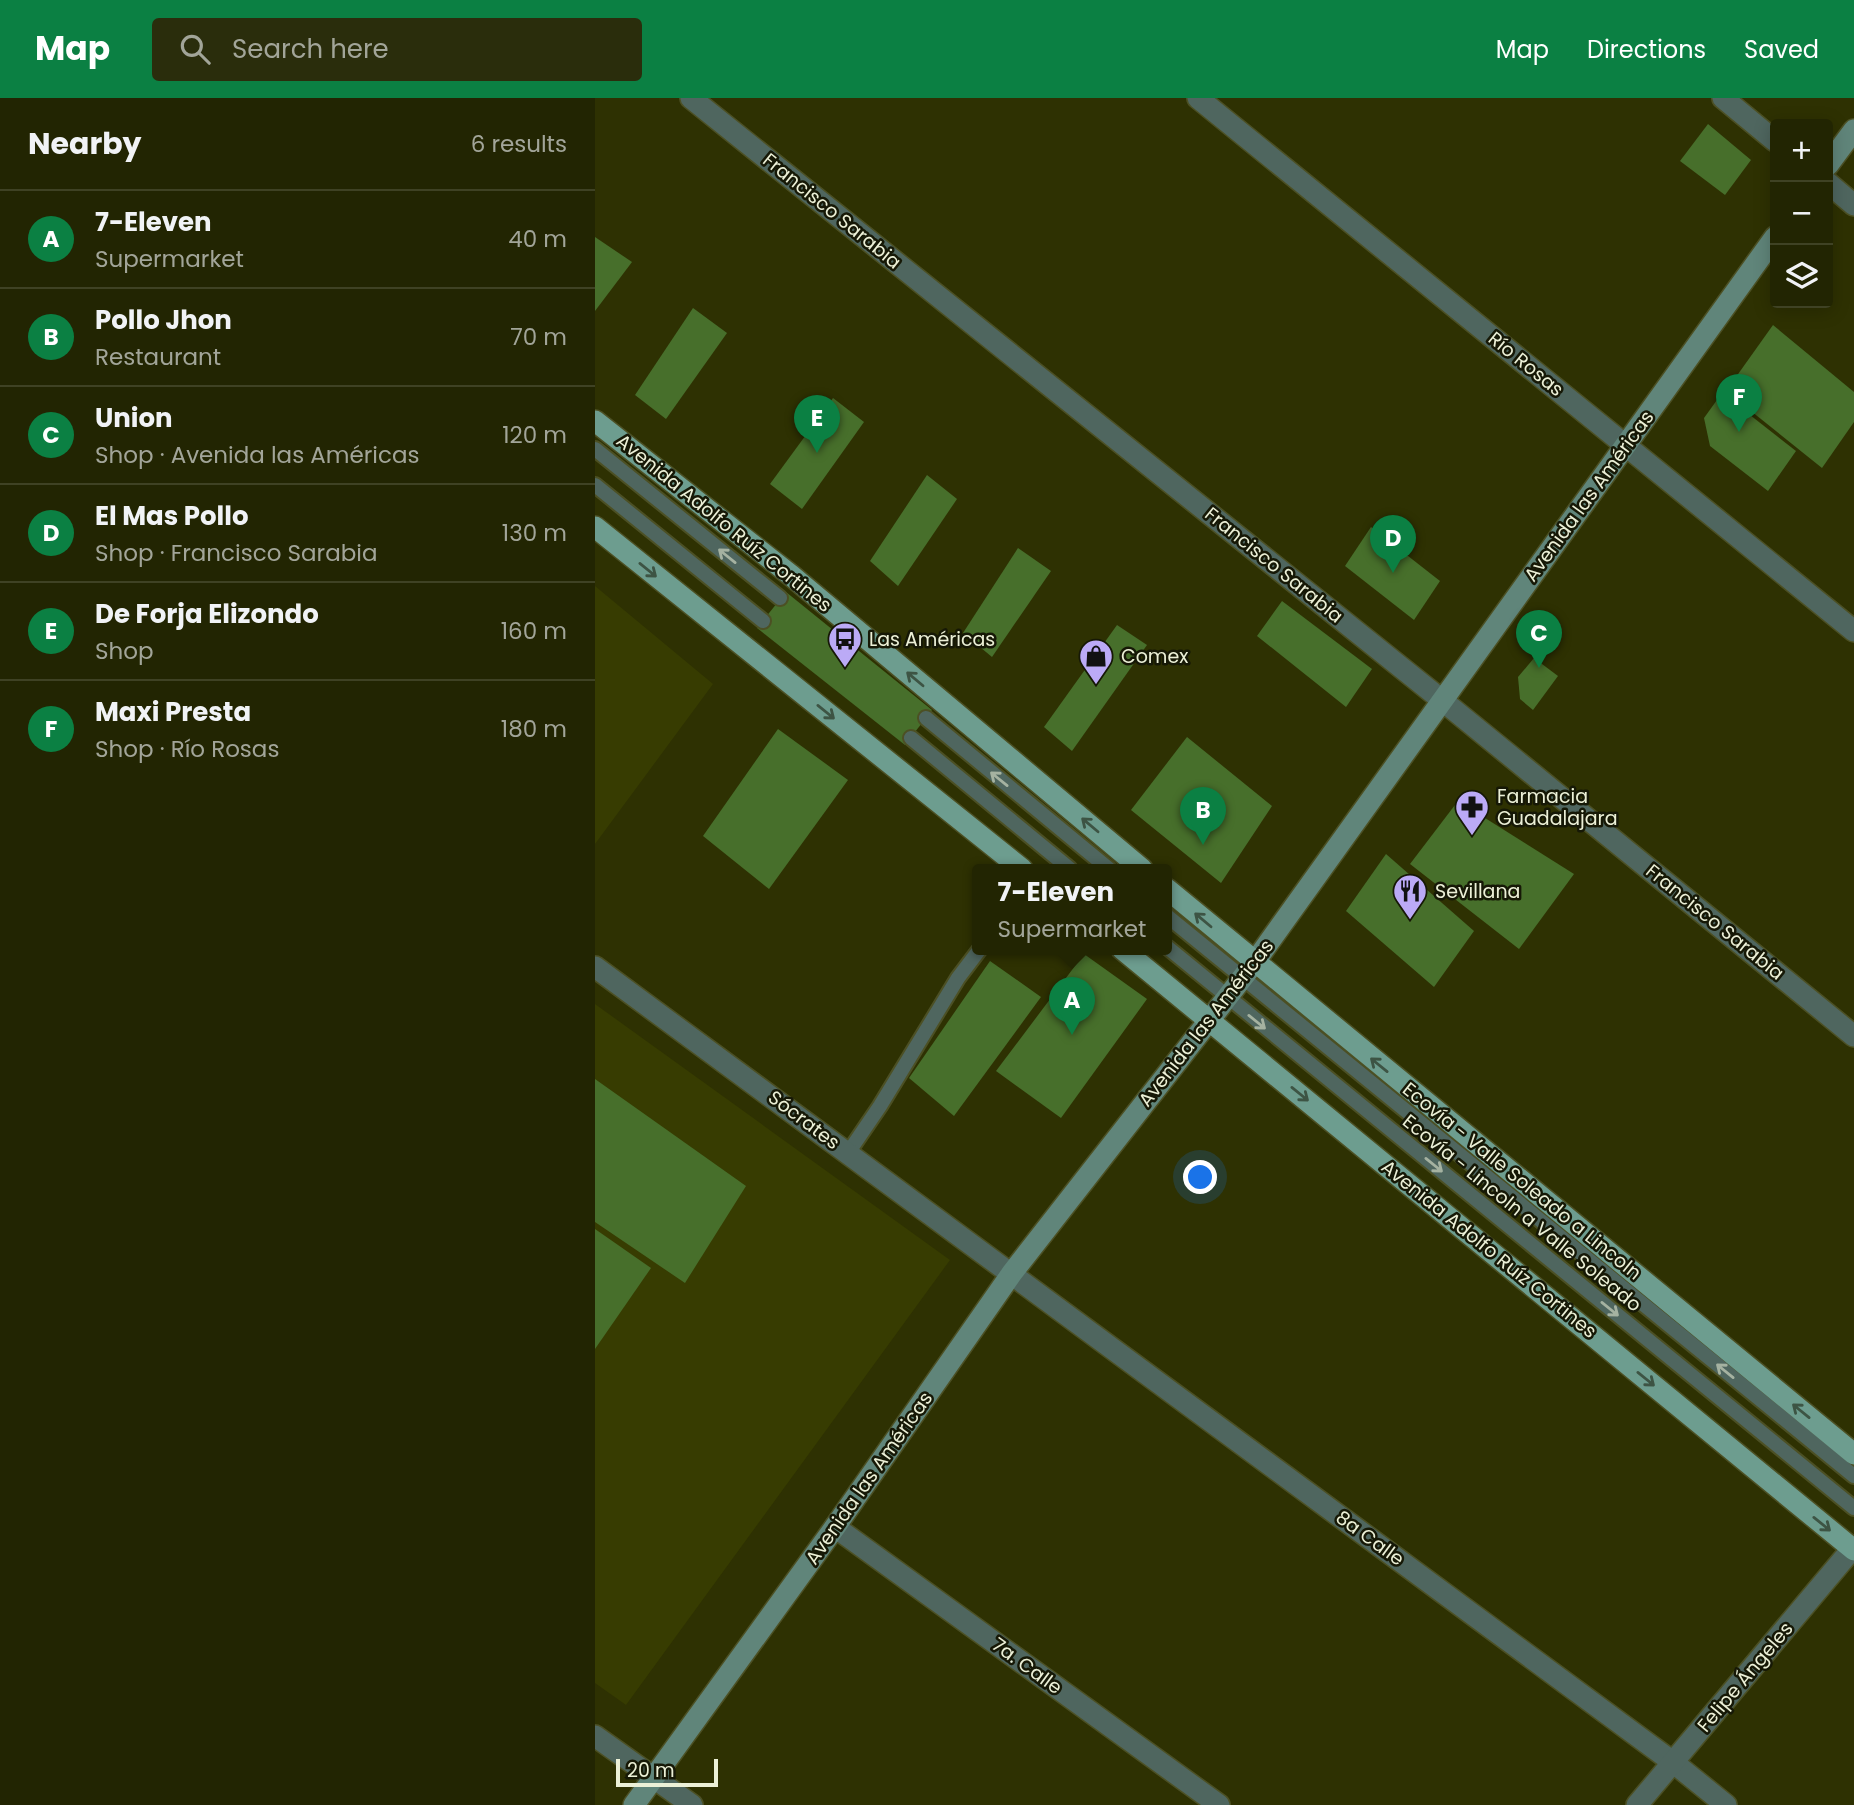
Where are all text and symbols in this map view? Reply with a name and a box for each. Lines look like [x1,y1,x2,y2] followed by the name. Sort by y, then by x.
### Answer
[152,18,642,81] search box
[35,25,110,72] text: Map
[176,30,214,68] icon: search
[232,31,389,67] text: Search here
[1496,33,1549,66] text: Map
[1587,33,1706,66] text: Directions
[1744,33,1819,66] text: Saved
[1770,119,1833,308] map controls
[1770,119,1833,182] button: +
[28,122,142,165] text: Nearby
[471,128,567,160] text: 6 results
[757,147,907,275] street label: Francisco Sarabia
[1770,182,1833,245] button: −
[95,204,212,240] text: 7-Eleven
[43,223,59,255] text: A
[508,223,567,255] text: 40 m
[95,243,244,275] text: Supermarket
[1770,245,1833,308] button: layers
[95,302,232,338] text: Pollo Jhon
[43,321,59,353] text: B
[510,321,567,353] text: 70 m
[1483,325,1569,403] street label: Río Rosas
[95,341,221,373] text: Restaurant
[1716,374,1762,432] pin: F
[794,395,840,453] pin: E
[95,400,173,436] text: Union
[1518,405,1660,587] street label: Avenida las Américas
[42,419,60,451] text: C
[502,419,567,451] text: 120 m
[610,427,838,619] street label: Avenida Adolfo Ruíz Cortines
[95,439,419,471] text: Shop · Avenida las Américas
[95,498,248,534] text: El Mas Pollo
[1199,501,1349,629] street label: Francisco Sarabia
[1370,515,1416,573] pin: D
[43,517,59,549] text: D
[502,517,567,549] text: 130 m
[95,537,377,569] text: Shop · Francisco Sarabia
[719,548,737,563] one-way arrow
[639,562,657,578] one-way arrow
[95,596,319,632] text: De Forja Elizondo
[1516,610,1562,668] pin: C
[45,615,57,647] text: E
[501,615,567,647] text: 160 m
[826,620,864,669] bus stop icon: Las Américas
[869,626,995,653] place label: Las Américas
[95,635,154,667] text: Shop
[1077,637,1115,686] shop icon: Comex
[1121,643,1188,670] place label: Comex
[906,671,924,687] one-way arrow
[95,694,251,730] text: Maxi Presta
[816,704,835,719] one-way arrow
[45,713,57,745] text: F
[501,713,567,745] text: 180 m
[95,733,279,765] text: Shop · Río Rosas
[991,771,1009,787] one-way arrow
[1497,783,1617,832] place label: Farmacia Guadalajara
[1180,787,1226,845] pin: B
[1453,788,1491,837] pharmacy icon: Farmacia Guadalajara
[1081,817,1099,833] one-way arrow
[1640,858,1790,986] street label: Francisco Sarabia
[972,864,1172,955] popup
[1391,872,1429,921] restaurant icon: Sevillana
[998,874,1114,910] text: 7-Eleven
[1435,878,1520,905] place label: Sevillana
[1195,912,1213,928] one-way arrow
[998,913,1146,945] text: Supermarket
[1132,934,1280,1112] street label: Avenida las Américas
[1049,977,1095,1035] pin: A
[1248,1014,1266,1029] one-way arrow
[1370,1057,1388,1073] one-way arrow
[1397,1076,1647,1286] street label: Ecovía - Valle Soleado a Lincoln
[763,1084,845,1156] street label: Sócrates
[1291,1087,1309,1102] one-way arrow
[1397,1108,1647,1318] street label: Ecovía - Lincoln a Valle Soleado
[1375,1153,1603,1345] street label: Avenida Adolfo Ruíz Cortines
[1424,1157,1442,1173] one-way arrow
[1183,1160,1217,1194] your location
[1601,1301,1619,1317] one-way arrow
[1717,1363,1735,1379] one-way arrow
[1637,1371,1655,1387] one-way arrow
[799,1386,939,1570] street label: Avenida las Américas
[1793,1403,1811,1418] one-way arrow
[1330,1504,1410,1572] street label: 8a Calle
[1813,1515,1831,1531] one-way arrow
[1691,1616,1799,1738] street label: Felipe Ángeles
[986,1631,1068,1701] street label: 7a. Calle
[616,1756,717,1788] scale bar
[627,1757,675,1784] text: 20 m

